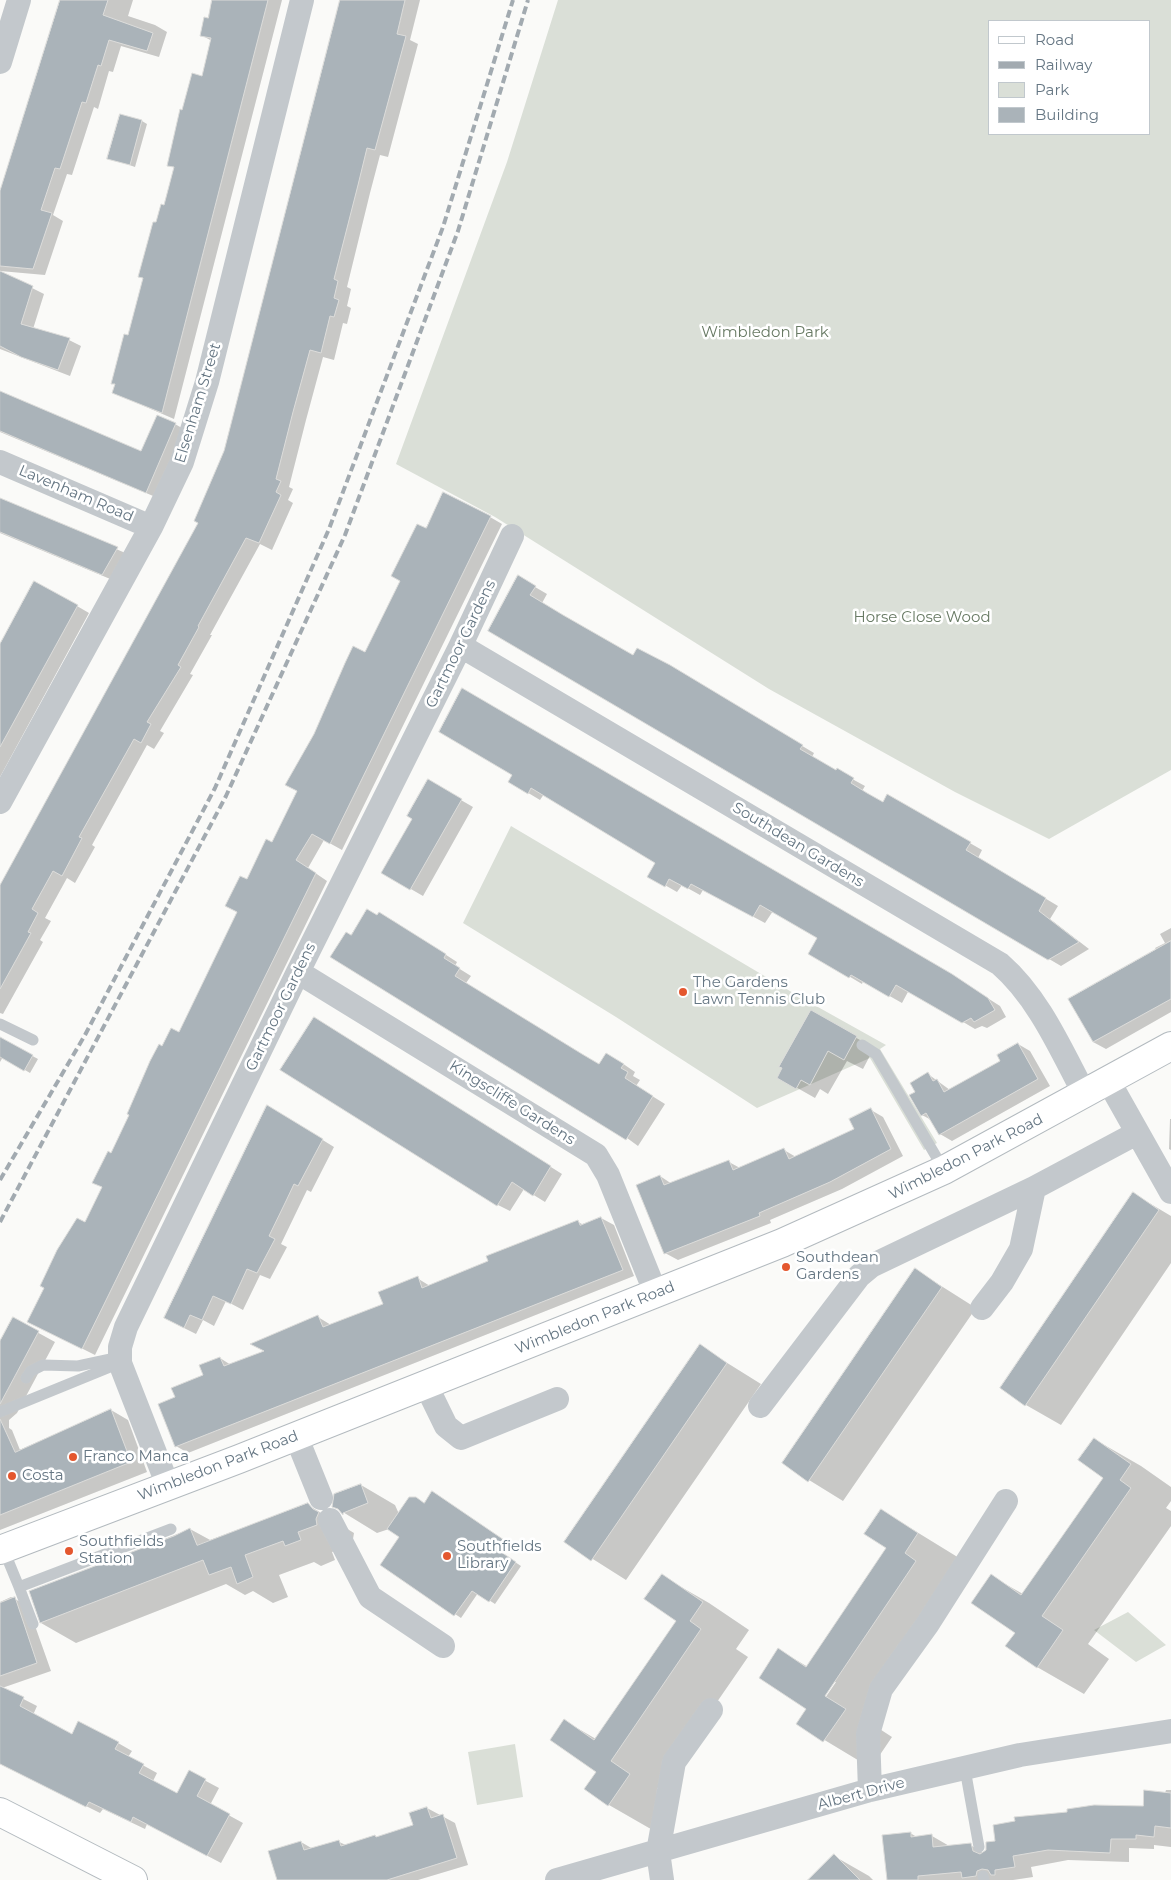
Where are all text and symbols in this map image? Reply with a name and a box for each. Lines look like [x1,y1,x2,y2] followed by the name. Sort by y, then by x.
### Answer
[988,20,1151,135] legend
[1035,30,1074,49] text: Road
[1035,55,1092,74] text: Railway
[1035,80,1069,99] text: Park
[1035,105,1099,124] text: Building
[701,324,829,342] park label: Wimbledon Park
[171,341,225,465] street label: Elsenham Street
[16,462,136,526] street label: Lavenham Road
[422,577,500,711] street label: Gartmoor Gardens
[853,609,991,627] park label: Horse Close Wood
[729,799,867,891] street label: Southdean Gardens
[242,940,320,1074] street label: Gartmoor Gardens
[693,974,825,1009] place label: The Gardens Lawn Tennis Club
[677,986,689,998] marker: The Gardens Lawn Tennis Club
[446,1057,578,1149] street label: Kingscliffe Gardens
[886,1110,1046,1204] street label: Wimbledon Park Road
[796,1249,879,1284] place label: Southdean Gardens
[780,1261,792,1273] marker: Southdean Gardens
[513,1278,677,1358] street label: Wimbledon Park Road
[135,1427,301,1505] street label: Wimbledon Park Road
[83,1448,189,1466] place label: Franco Manca
[67,1451,79,1463] marker: Franco Manca
[22,1467,64,1485] place label: Costa
[6,1470,18,1482] marker: Costa
[79,1533,164,1568] place label: Southfields Station
[457,1538,542,1573] place label: Southfields Library
[63,1545,75,1557] marker: Southfields Station
[441,1550,453,1562] marker: Southfields Library
[815,1774,907,1814] street label: Albert Drive

